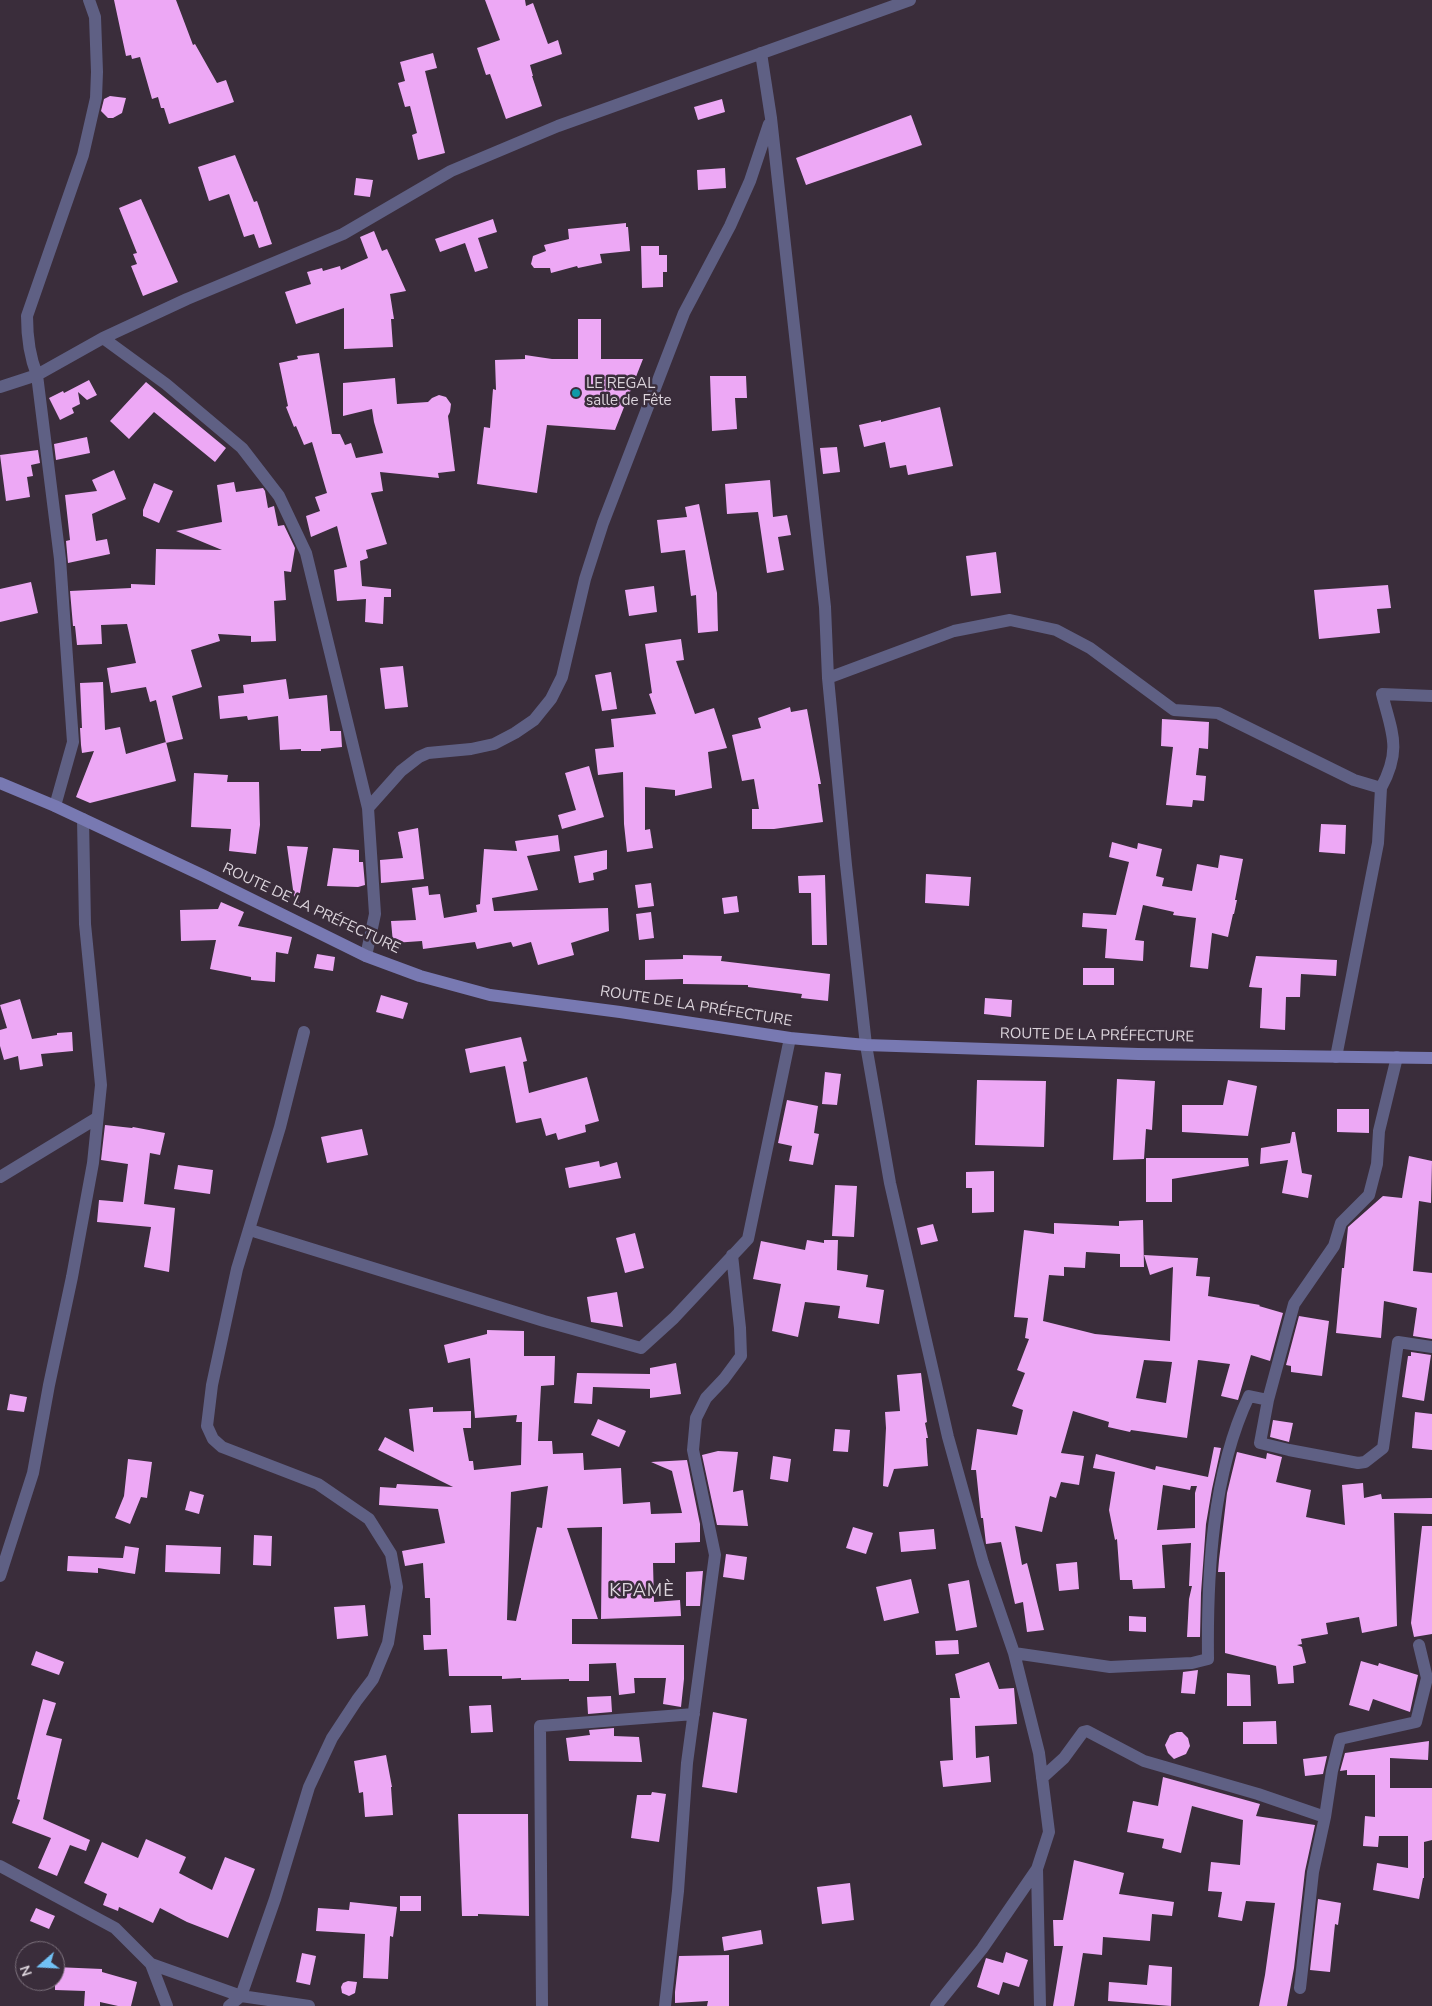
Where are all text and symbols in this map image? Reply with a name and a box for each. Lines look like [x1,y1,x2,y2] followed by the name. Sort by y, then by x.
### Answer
[586,375,671,410] place label: LE REGAL salle de Fête
[570,387,582,399] marker: LE REGAL salle de Fête
[219,860,403,958] street label: ROUTE DE LA PRÉFECTURE
[599,983,793,1031] street label: ROUTE DE LA PRÉFECTURE
[1000,1025,1194,1047] street label: ROUTE DE LA PRÉFECTURE
[609,1581,675,1603] district label: KPAMÈ
[15,1941,65,1991] north arrow
[16,1963,37,1979] text: N

